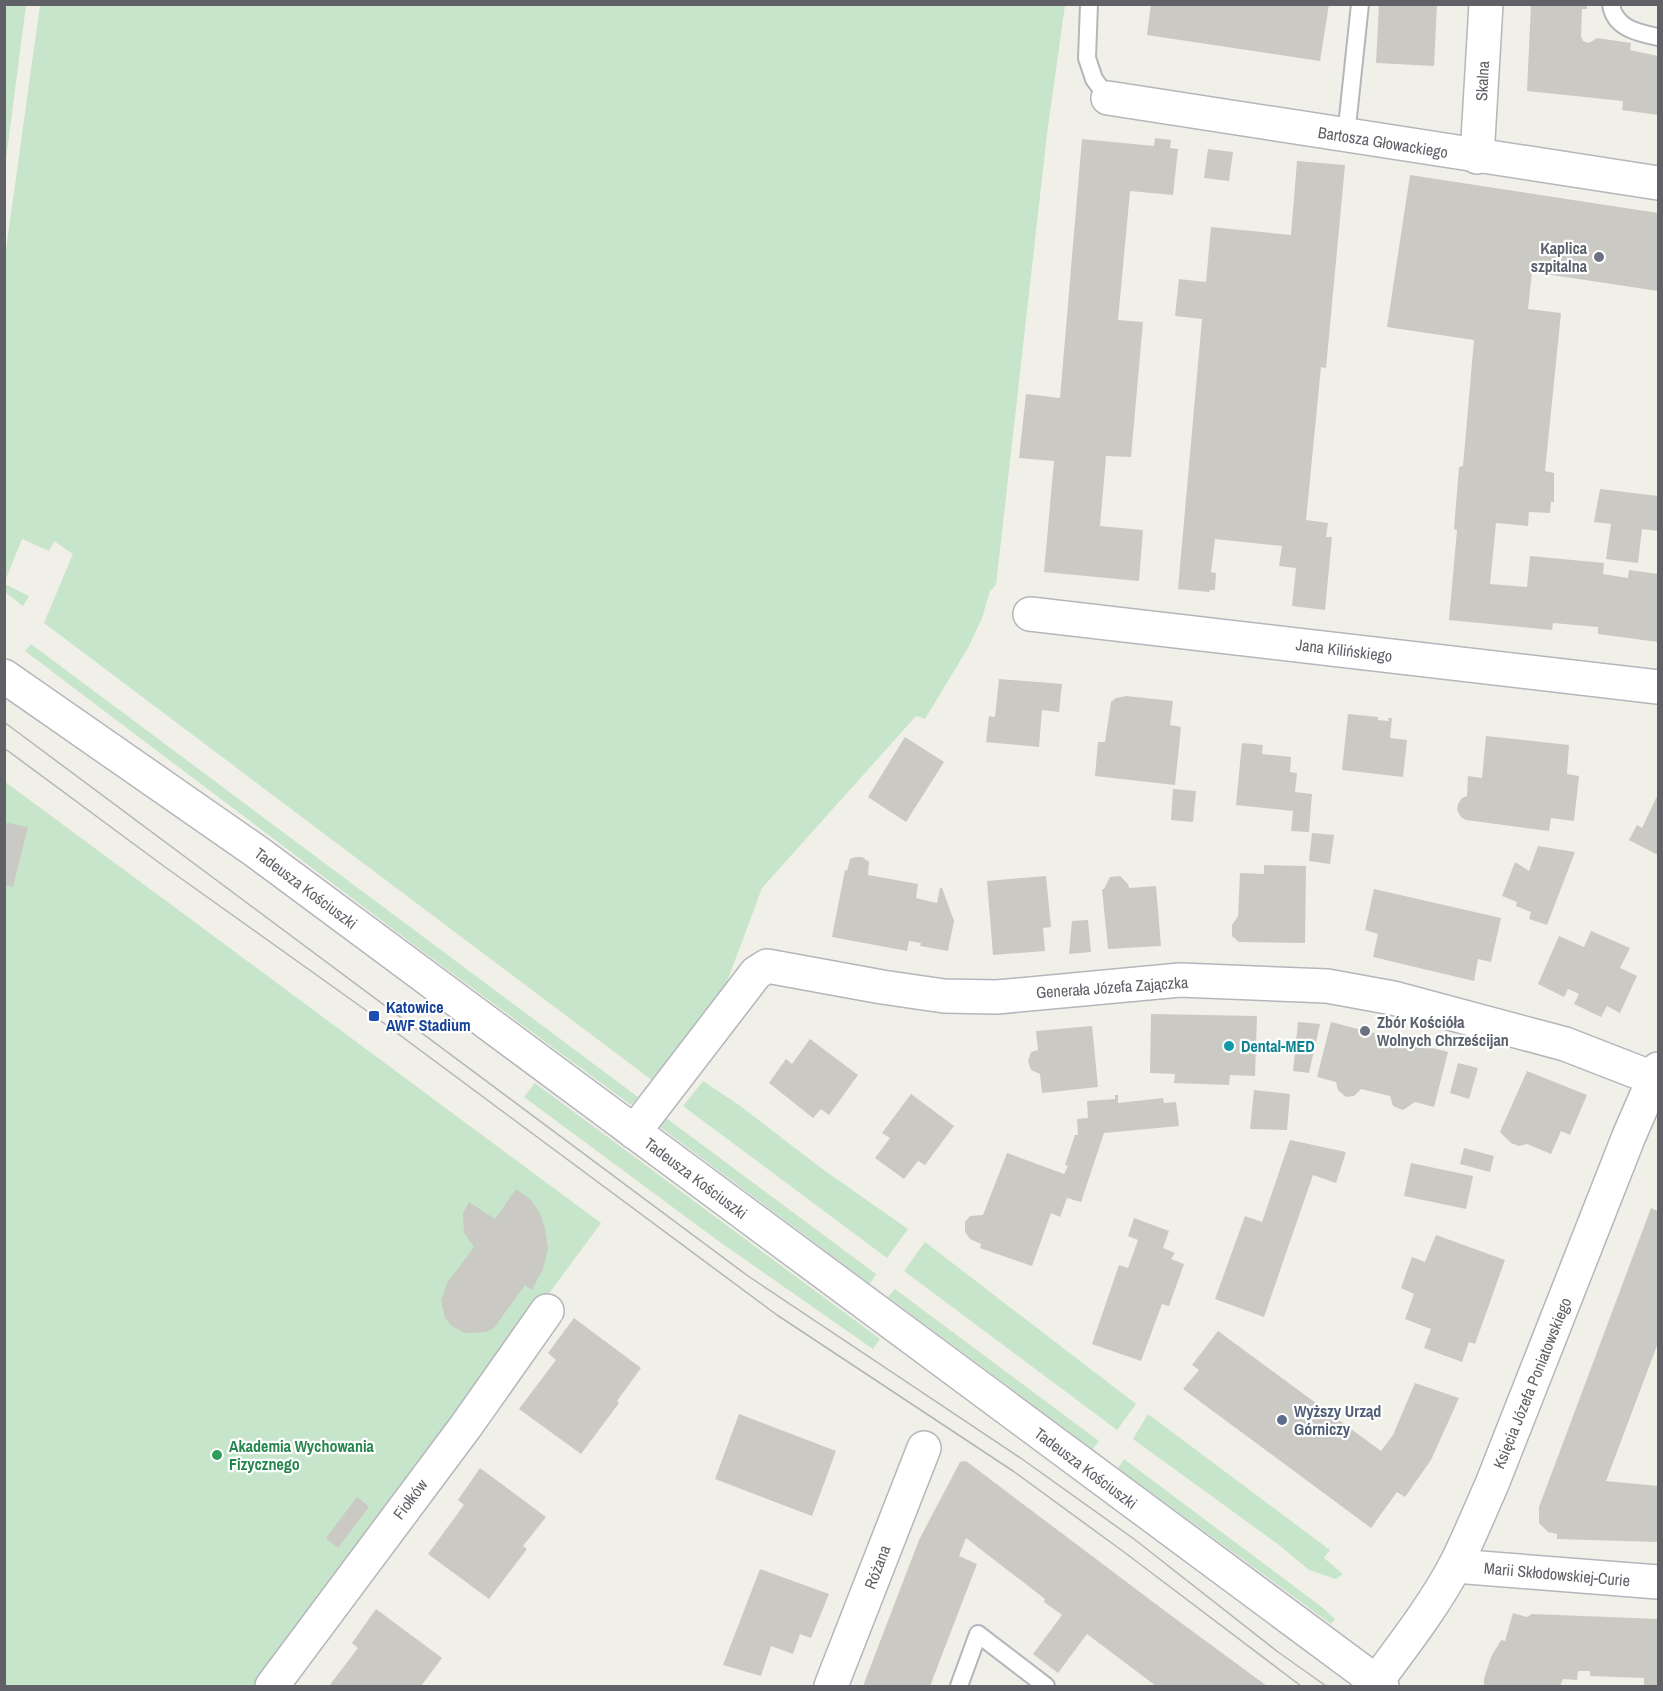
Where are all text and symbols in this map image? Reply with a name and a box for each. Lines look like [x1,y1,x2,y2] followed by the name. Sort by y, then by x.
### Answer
[1470,60,1494,102] street label: Skalna
[1316,121,1450,163] street label: Bartosza Głowackiego
[1531,237,1588,277] place label: Kaplica szpitalna
[1592,250,1606,264] marker: Kaplica szpitalna
[1295,633,1393,667] street label: Jana Kilińskiego
[250,842,362,934] street label: Tadeusza Kościuszki
[1035,971,1189,1003] street label: Generała Józefa Zajączka
[386,996,471,1036] place label: Katowice AWF Stadium
[367,1009,381,1023] marker: Katowice AWF Stadium
[1377,1011,1509,1051] place label: Zbór Kościóła Wolnych Chrześcijan
[1358,1024,1372,1038] marker: Zbór Kościóła Wolnych Chrześcijan
[1241,1035,1315,1057] place label: Dental-MED
[1222,1039,1236,1053] marker: Dental-MED
[640,1132,752,1224] street label: Tadeusza Kościuszki
[1488,1294,1576,1472] street label: Księcia Józefa Poniatowskiego
[1294,1400,1381,1440] place label: Wyższy Urząd Górniczy
[1275,1413,1289,1427] marker: Wyższy Urząd Górniczy
[1030,1422,1142,1514] street label: Tadeusza Kościuszki
[229,1435,375,1475] place label: Akademia Wychowania Fizycznego
[210,1448,224,1462] marker: Akademia Wychowania Fizycznego
[388,1474,433,1524] street label: Fiołków
[859,1541,896,1592] street label: Różana
[1483,1557,1631,1591] street label: Marii Skłodowskiej-Curie

